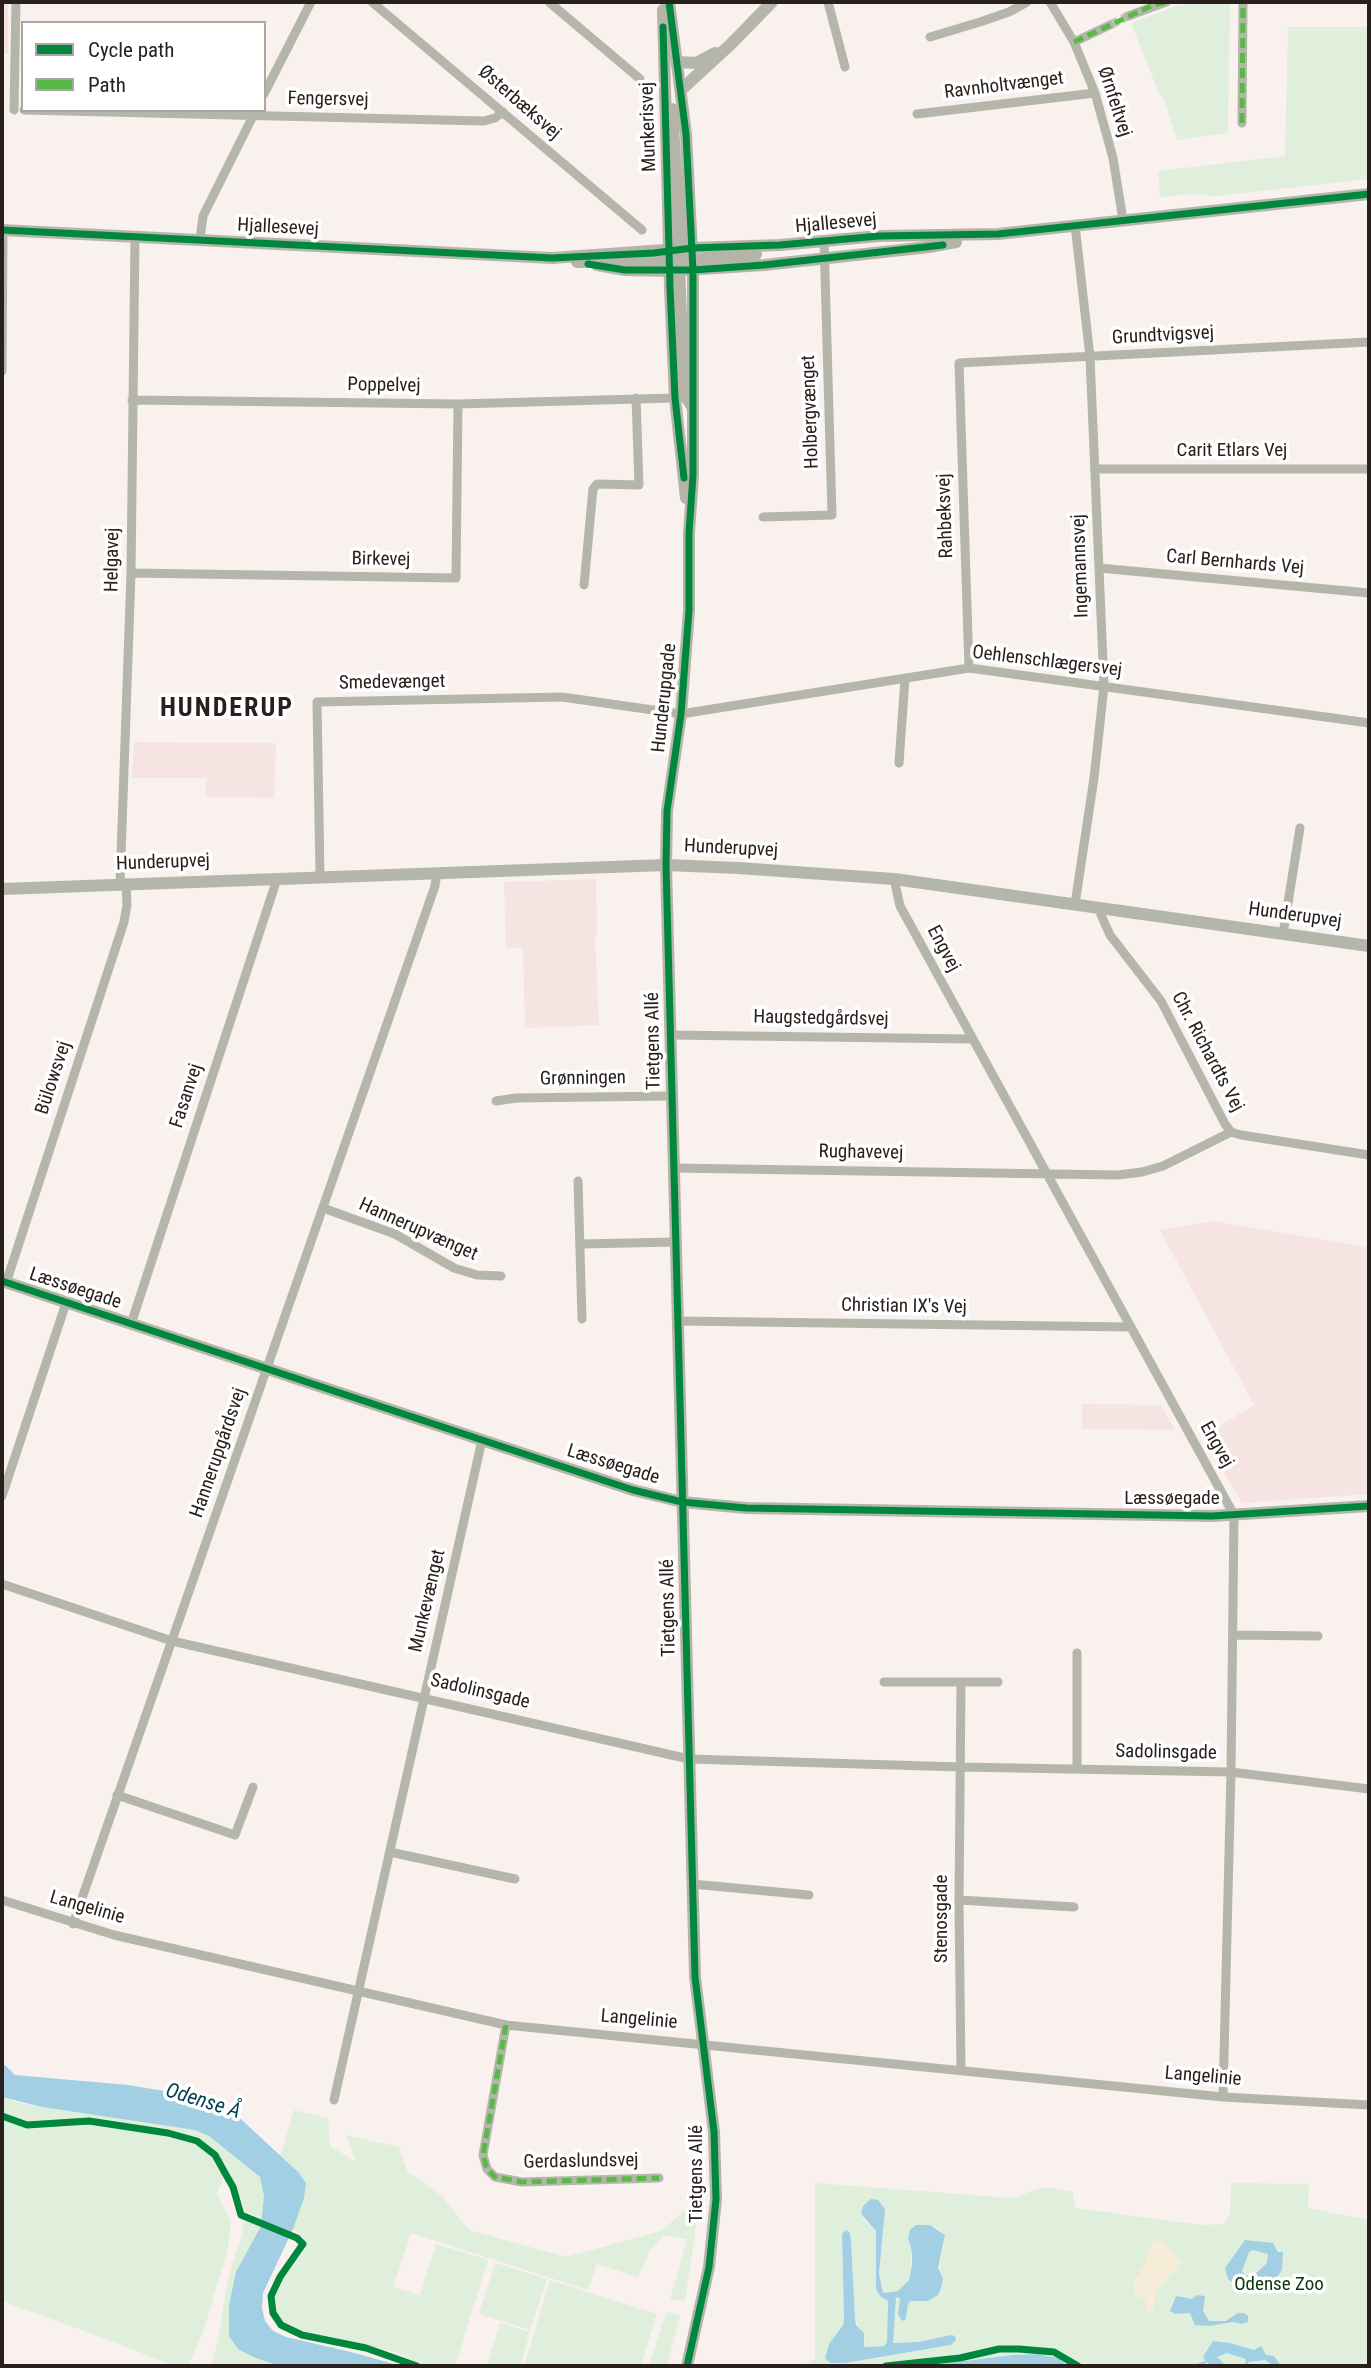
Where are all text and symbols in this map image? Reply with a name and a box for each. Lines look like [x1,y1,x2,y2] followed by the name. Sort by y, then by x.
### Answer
[21,21,266,112] legend
[88,38,174,62] text: Cycle path
[473,61,565,145] street label: Østerbæksvej
[1092,64,1136,140] street label: Ørnfeltvej
[943,67,1065,105] street label: Ravnholtvænget
[88,73,126,97] text: Path
[636,82,662,172] street label: Munkerisvej
[287,88,369,112] street label: Fengersvej
[794,209,878,239] street label: Hjallesevej
[237,214,319,242] street label: Hjallesevej
[1111,322,1215,350] street label: Grundtvigsvej
[798,355,824,469] street label: Holbergvænget
[347,374,421,398] street label: Poppelvej
[1177,440,1287,462] street label: Carit Etlars Vej
[933,473,959,559] street label: Rahbeksvej
[1068,514,1094,618] street label: Ingemannsvej
[101,528,125,592] street label: Helgavej
[1165,546,1305,580] street label: Carl Bernhards Vej
[351,548,411,572] street label: Birkevej
[648,642,682,754] street label: Hunderupgade
[971,642,1123,682] street label: Oehlenschlægersvej
[339,671,445,695] street label: Smedevænget
[161,693,293,725] district label: HUNDERUP
[684,835,778,863] street label: Hunderupvej
[116,850,210,876] street label: Hunderupvej
[1247,898,1343,934] street label: Hunderupvej
[921,922,965,976] street label: Engvej
[1166,988,1248,1116] street label: Chr. Richardts Vej
[642,992,666,1090] street label: Tietgens Allé
[753,1006,889,1032] street label: Haugstedgårdsvej
[31,1039,77,1117] street label: Bülowsvej
[166,1061,208,1131] street label: Fasanvej
[540,1067,626,1091] street label: Grønningen
[818,1141,904,1165] street label: Rughavevej
[355,1194,481,1266] street label: Hannerupvænget
[26,1263,124,1315] street label: Læssøegade
[841,1295,967,1319] street label: Christian IX's Vej
[186,1385,252,1521] street label: Hannerupgårdsvej
[1194,1418,1238,1472] street label: Engvej
[564,1440,662,1490] street label: Læssøegade
[1124,1488,1220,1510] street label: Læssøegade
[405,1547,451,1655] street label: Munkevænget
[657,1559,681,1657] street label: Tietgens Allé
[428,1669,532,1715] street label: Sadolinsgade
[1115,1741,1217,1765] street label: Sadolinsgade
[931,1875,953,1963] street label: Stenosgade
[47,1886,127,1930] street label: Langelinie
[600,2005,678,2035] street label: Langelinie
[1164,2062,1242,2092] street label: Langelinie
[162,2079,244,2125] water label: Odense Å
[686,2125,708,2223] street label: Tietgens Allé
[523,2150,639,2174] street label: Gerdaslundsvej
[1234,2274,1324,2296] park label: Odense Zoo

